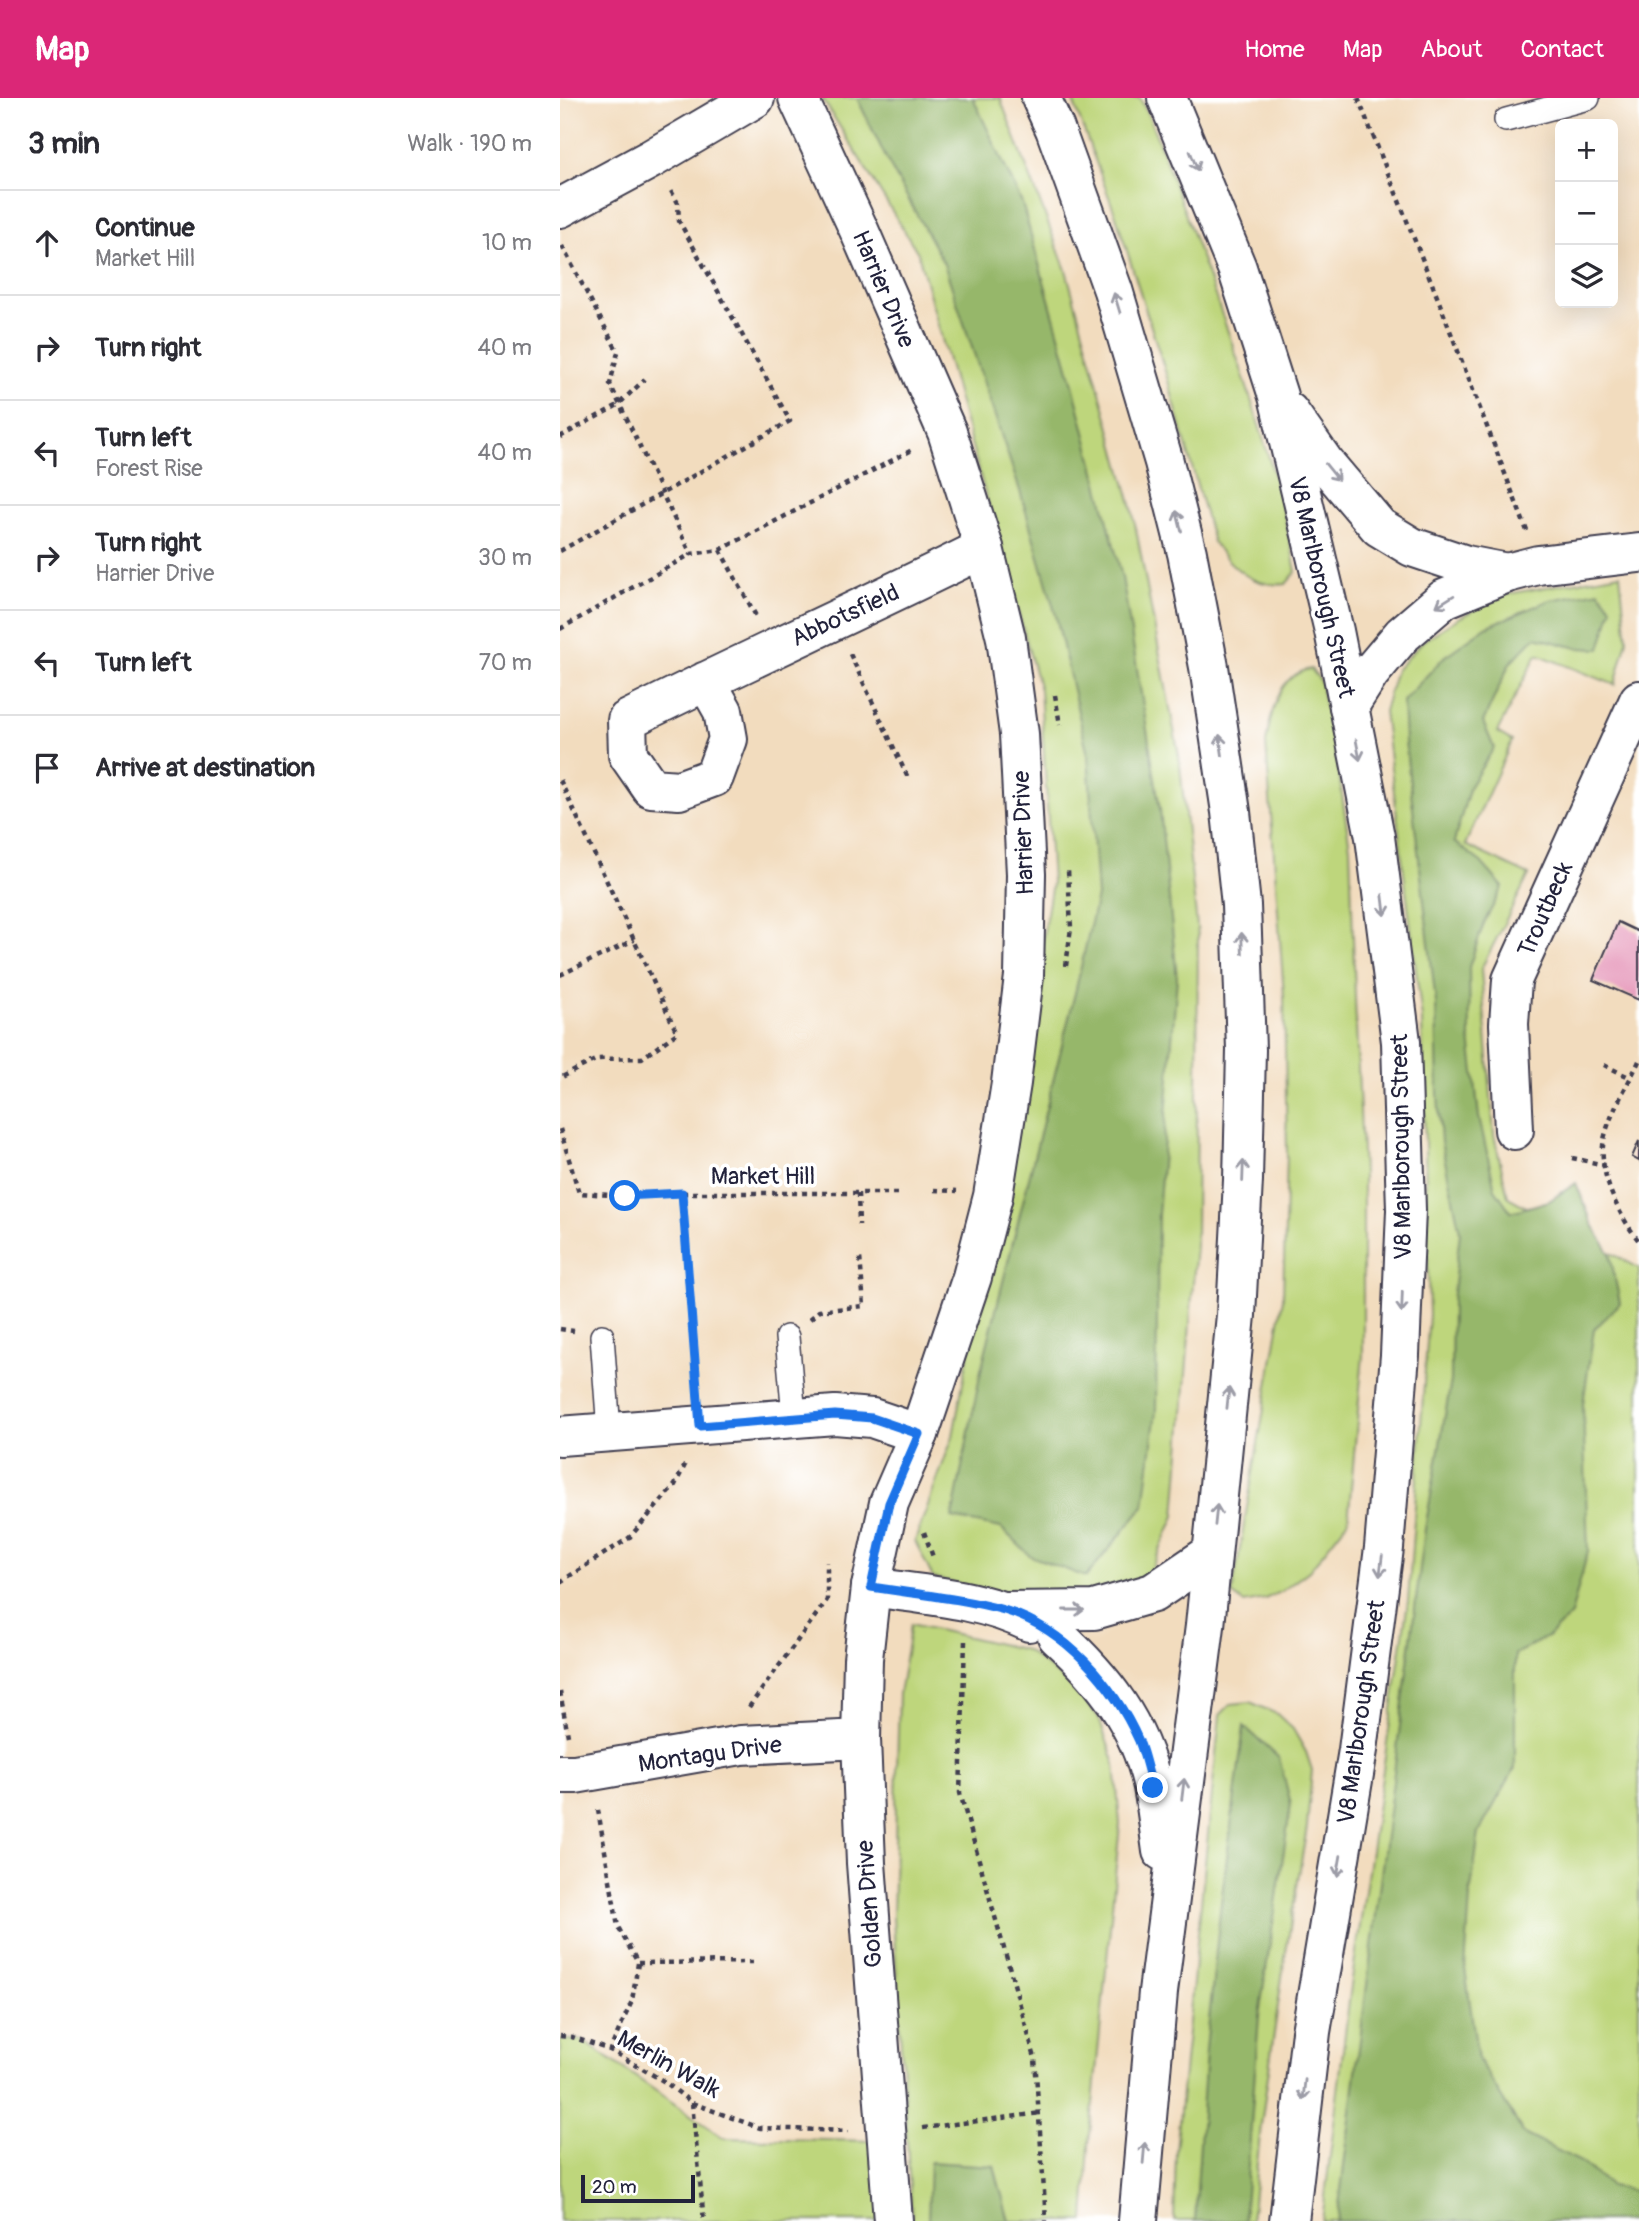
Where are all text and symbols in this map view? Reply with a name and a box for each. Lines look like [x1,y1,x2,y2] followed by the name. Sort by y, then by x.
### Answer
[35,29,90,70] text: Map
[1244,35,1305,64] text: Home
[1343,35,1383,64] text: Map
[1421,35,1483,64] text: About
[1521,35,1604,64] text: Contact
[1555,119,1618,308] map controls
[1555,119,1618,182] button: +
[28,125,100,162] text: 3 min
[407,129,532,158] text: Walk · 190 m
[1188,150,1201,171] one-way arrow
[1555,182,1618,245] button: −
[95,212,195,244] text: Continue
[28,224,66,262] icon: ahead
[846,226,921,352] street label: Harrier Drive
[482,228,532,257] text: 10 m
[95,244,195,273] text: Market Hill
[1555,245,1618,308] button: layers
[1109,292,1122,314] one-way arrow
[28,329,66,367] icon: right
[95,332,201,364] text: Turn right
[478,333,532,362] text: 40 m
[95,422,191,454] text: Turn left
[28,434,66,472] icon: left
[478,438,532,467] text: 40 m
[95,454,203,483] text: Forest Rise
[1324,462,1340,480] one-way arrow
[1282,474,1361,701] street label: V8 Marlborough Street
[1172,510,1185,533] one-way arrow
[95,527,201,559] text: Turn right
[28,539,66,577] icon: right
[478,543,532,572] text: 30 m
[95,559,214,588] text: Harrier Drive
[787,578,904,653] street label: Abbotsfield
[1436,593,1455,608] one-way arrow
[28,644,66,682] icon: left
[95,647,191,679] text: Turn left
[479,648,532,677] text: 70 m
[1214,734,1227,757] one-way arrow
[1351,738,1365,761] one-way arrow
[28,749,66,787] icon: arrive
[95,752,315,784] text: Arrive at destination
[1007,770,1040,896] street label: Harrier Drive
[1512,857,1579,961] street label: Troutbeck
[1377,893,1390,915] one-way arrow
[1236,932,1249,955] one-way arrow
[1385,1033,1418,1260] street label: V8 Marlborough Street
[1237,1159,1250,1182] one-way arrow
[711,1162,815,1191] street label: Market Hill
[609,1180,640,1211] route start
[1396,1291,1409,1314] one-way arrow
[1221,1387,1234,1409] one-way arrow
[1210,1504,1223,1526] one-way arrow
[1375,1554,1388,1577] one-way arrow
[1331,1598,1392,1826] street label: V8 Marlborough Street
[1063,1603,1086,1617] one-way arrow
[636,1730,784,1779] street label: Montagu Drive
[1137,1772,1168,1803] route end
[1177,1778,1190,1801] one-way arrow
[851,1839,888,1969] street label: Golden Drive
[1332,1854,1345,1877] one-way arrow
[612,2024,725,2105] street label: Merlin Walk
[1297,2079,1310,2101] one-way arrow
[1138,2142,1151,2165] one-way arrow
[581,2172,695,2204] scale bar
[592,2175,637,2199] text: 20 m

